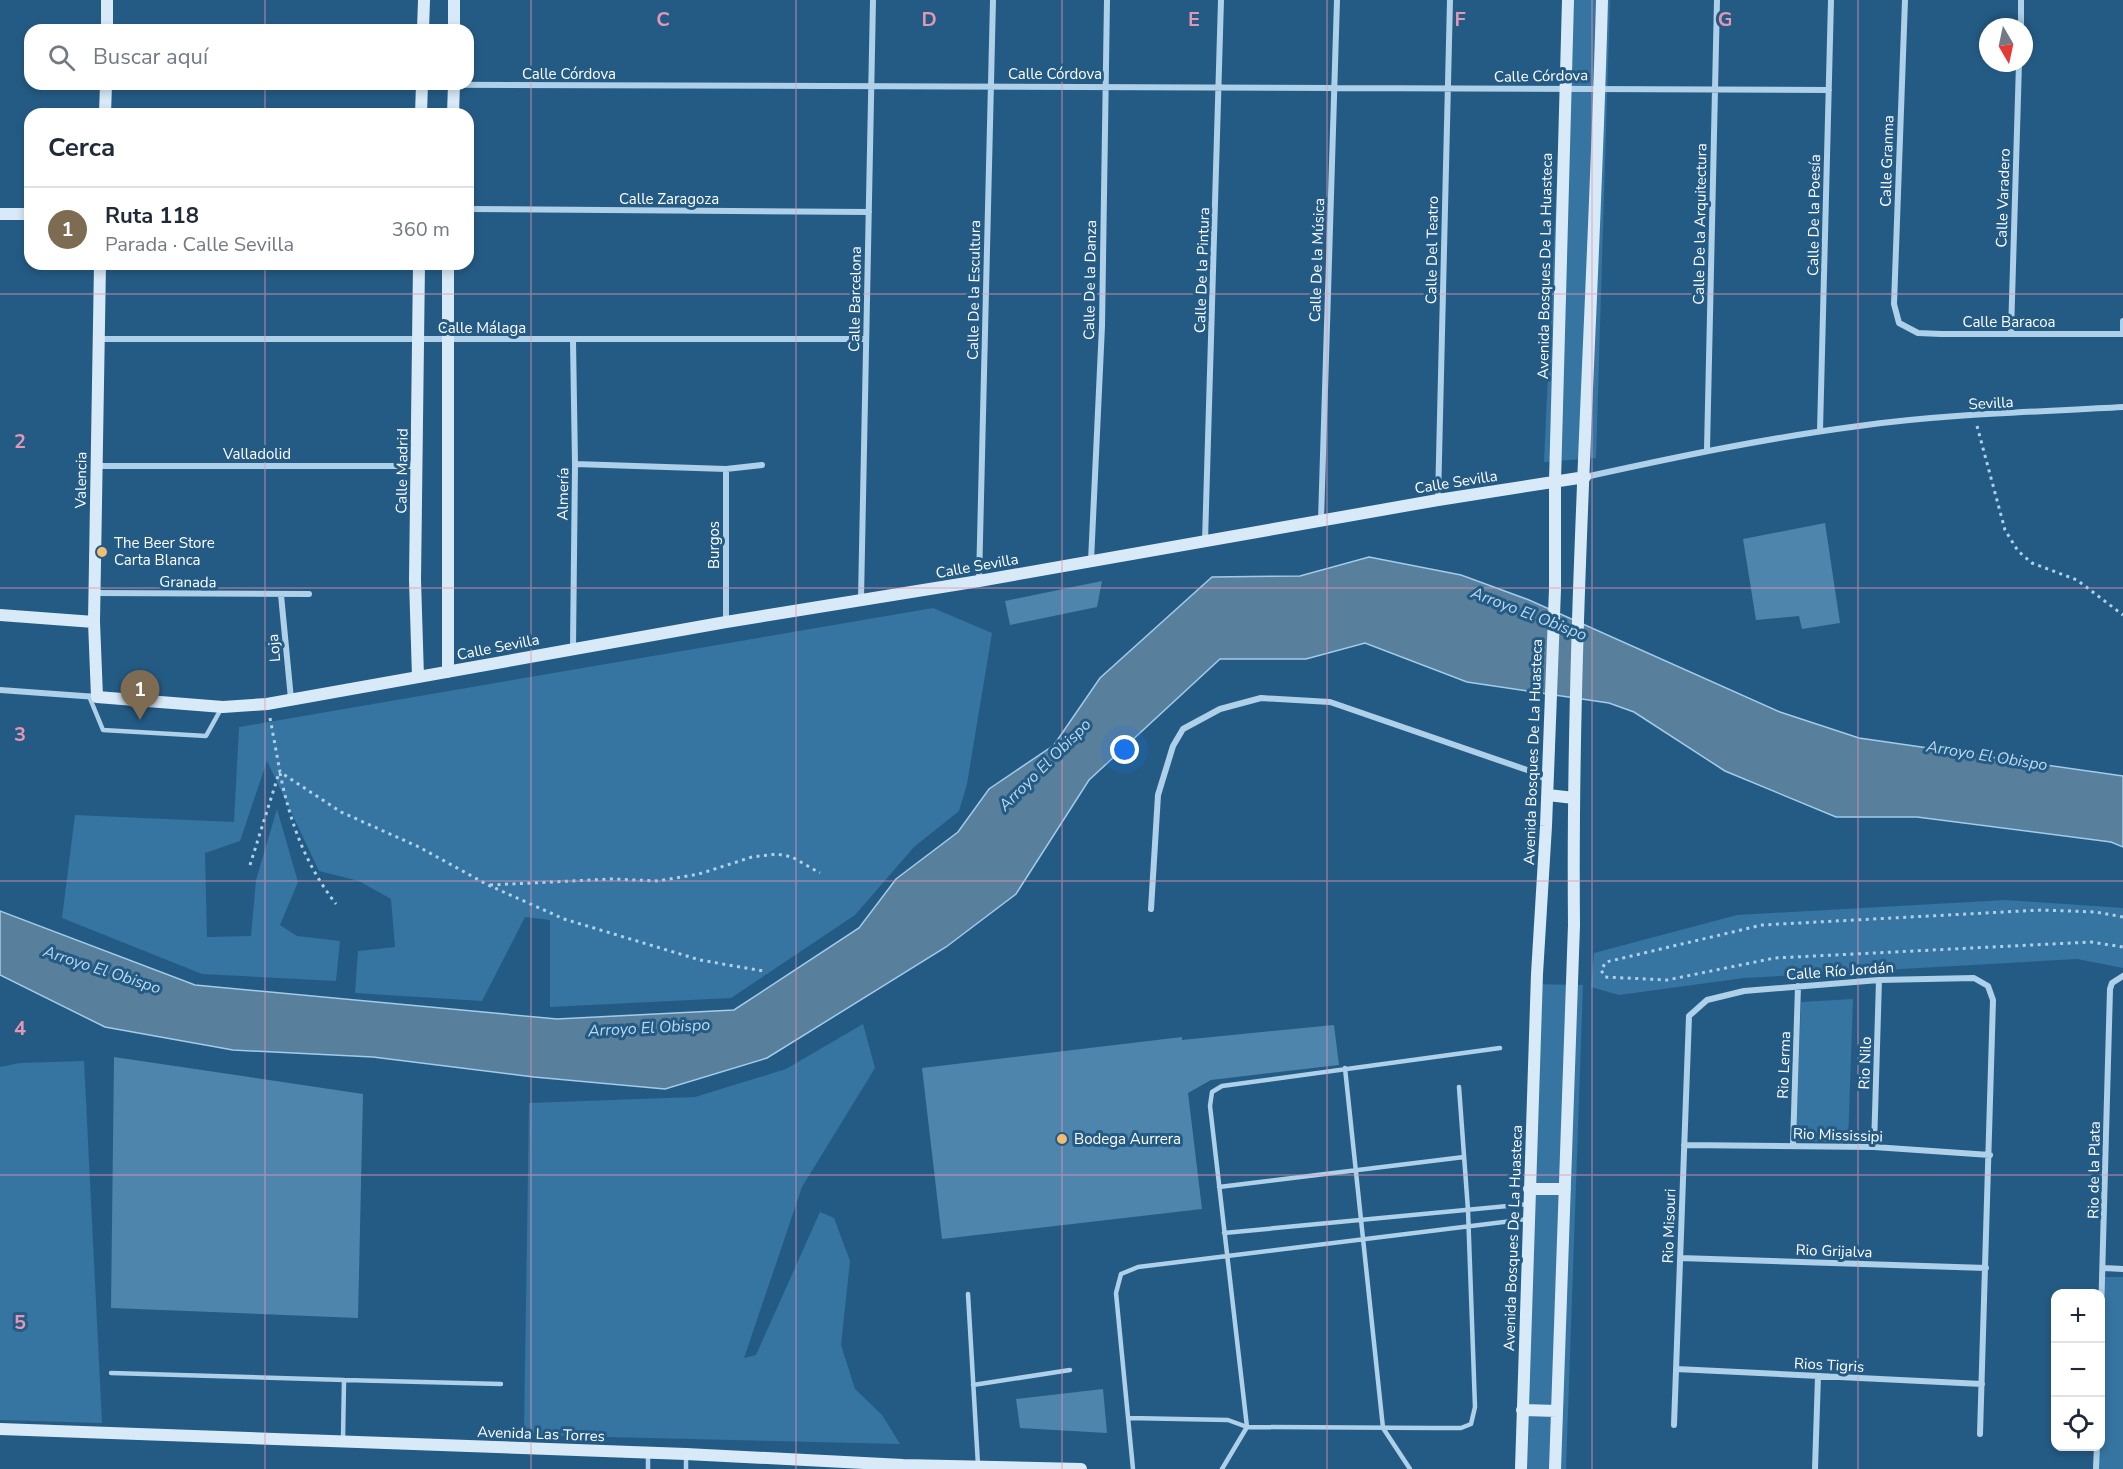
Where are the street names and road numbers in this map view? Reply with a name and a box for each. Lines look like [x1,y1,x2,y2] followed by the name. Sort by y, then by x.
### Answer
[522,64,616,84] street label: Calle Córdova
[1008,64,1102,84] street label: Calle Córdova
[1494,65,1588,87] street label: Calle Córdova
[1875,115,1899,207] street label: Calle Granma
[1689,143,1711,305] street label: Calle De la Arquitectura
[1991,148,2015,248] street label: Calle Varadero
[1533,153,1557,379] street label: Avenida Bosques De La Huasteca
[1803,154,1825,276] street label: Calle De la Poesía
[619,189,719,209] street label: Calle Zaragoza
[1421,196,1443,304] street label: Calle Del Teatro
[1305,197,1329,323] street label: Calle De la Música
[1190,207,1214,333] street label: Calle De la Pintura
[963,220,985,360] street label: Calle De la Escultura
[1079,220,1101,340] street label: Calle De la Danza
[844,246,866,352] street label: Calle Barcelona
[1963,312,2055,332] street label: Calle Baracoa
[438,318,526,338] street label: Calle Málaga
[1968,392,2014,414] street label: Sevilla
[391,428,413,514] street label: Calle Madrid
[222,444,291,464] street label: Valladolid
[70,451,91,510] street label: Valencia
[1413,466,1499,498] street label: Calle Sevilla
[553,467,573,521] street label: Almería
[704,521,724,569] street label: Burgos
[934,549,1020,583] street label: Calle Sevilla
[159,572,217,592] street label: Granada
[455,629,541,665] street label: Calle Sevilla
[263,633,285,663] street label: Loja
[1519,639,1547,865] street label: Avenida Bosques De La Huasteca
[1786,957,1894,985] street label: Calle Río Jordán
[1773,1031,1795,1099] street label: Rio Lerma
[1854,1036,1876,1090] street label: Rio Nilo
[2083,1121,2105,1219] street label: Rio de la Plata
[1793,1123,1883,1147] street label: Rio Mississipi
[1499,1125,1527,1351] street label: Avenida Bosques De La Huasteca
[1658,1188,1680,1264] street label: Rio Misouri
[1795,1240,1873,1262] street label: Rio Grijalva
[1793,1353,1865,1377] street label: Rios Tigris
[477,1422,605,1446] street label: Avenida Las Torres

